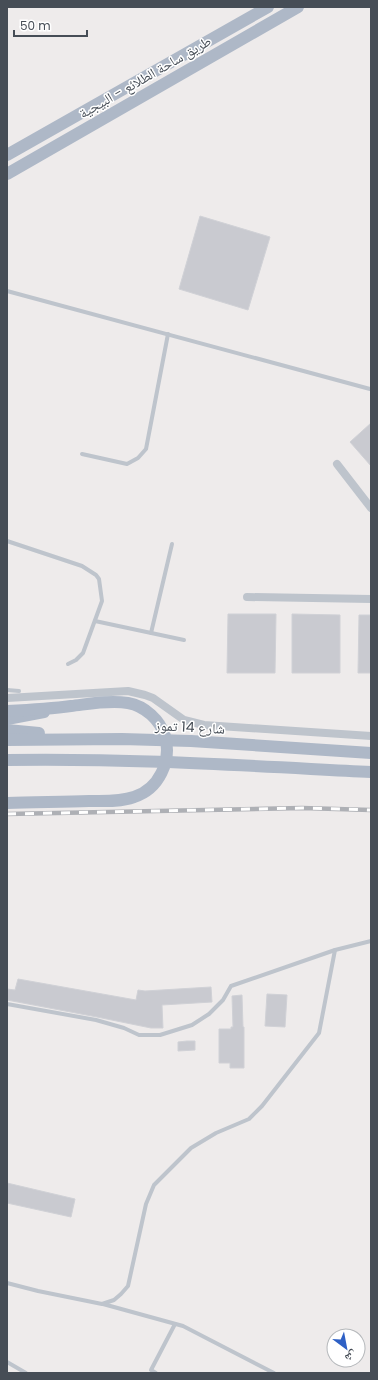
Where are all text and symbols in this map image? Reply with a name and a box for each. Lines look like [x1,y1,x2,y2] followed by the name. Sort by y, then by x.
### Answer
[14,12,87,38] scale bar
[20,17,51,34] text: 50 m
[75,31,215,123] street label: طريق ساحة الطلائع - البيجية
[154,715,225,739] street label: شارع 14 تموز
[326,1328,366,1368] north arrow
[342,1347,360,1367] text: ش

